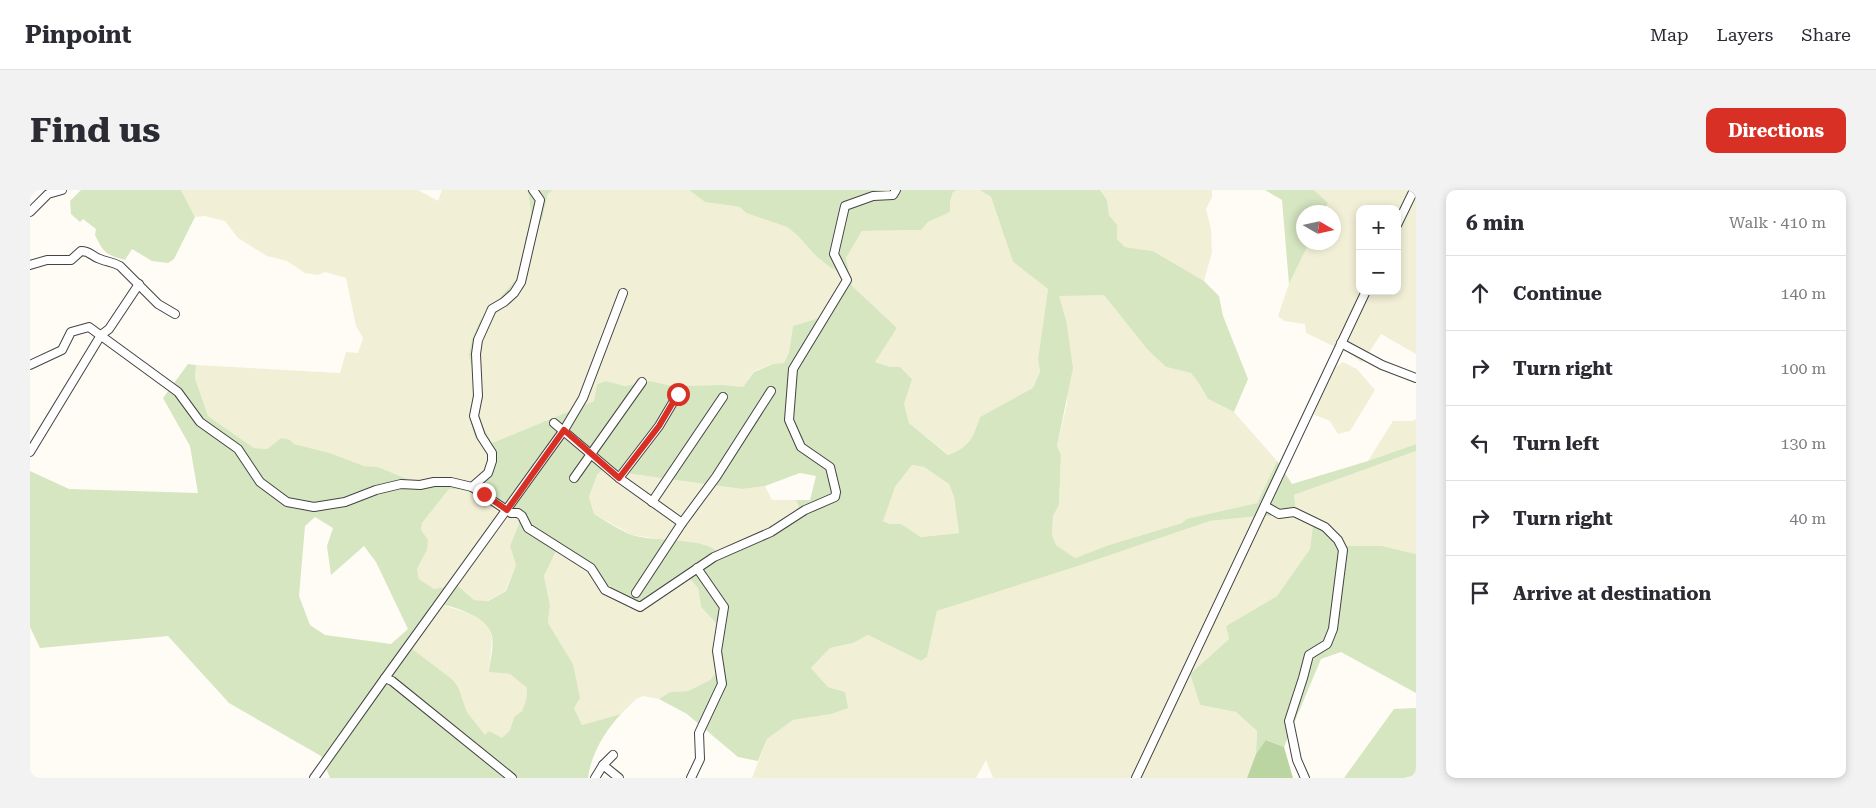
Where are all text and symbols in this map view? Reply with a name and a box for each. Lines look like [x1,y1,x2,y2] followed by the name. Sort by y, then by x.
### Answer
[25,21,131,49] text: Pinpoint
[1650,24,1689,45] text: Map
[1717,24,1773,45] text: Layers
[1801,24,1851,45] text: Share
[1706,108,1846,153] button: Directions
[30,110,160,151] text: Find us
[1296,205,1341,250] north arrow
[1356,205,1401,295] map controls
[1356,205,1401,250] button: +
[1466,211,1524,235] text: 6 min
[1729,213,1826,232] text: Walk · 410 m
[1356,250,1401,295] button: −
[1466,279,1494,307] icon: ahead
[1513,282,1602,305] text: Continue
[1780,284,1826,303] text: 140 m
[1466,354,1494,382] icon: right
[1513,357,1613,380] text: Turn right
[1780,359,1826,378] text: 100 m
[667,383,690,406] route start
[1466,429,1494,457] icon: left
[1513,432,1599,455] text: Turn left
[1780,434,1826,453] text: 130 m
[473,483,496,506] route end
[1466,504,1494,532] icon: right
[1513,507,1613,530] text: Turn right
[1789,509,1826,528] text: 40 m
[1466,579,1494,607] icon: arrive
[1513,582,1711,605] text: Arrive at destination

